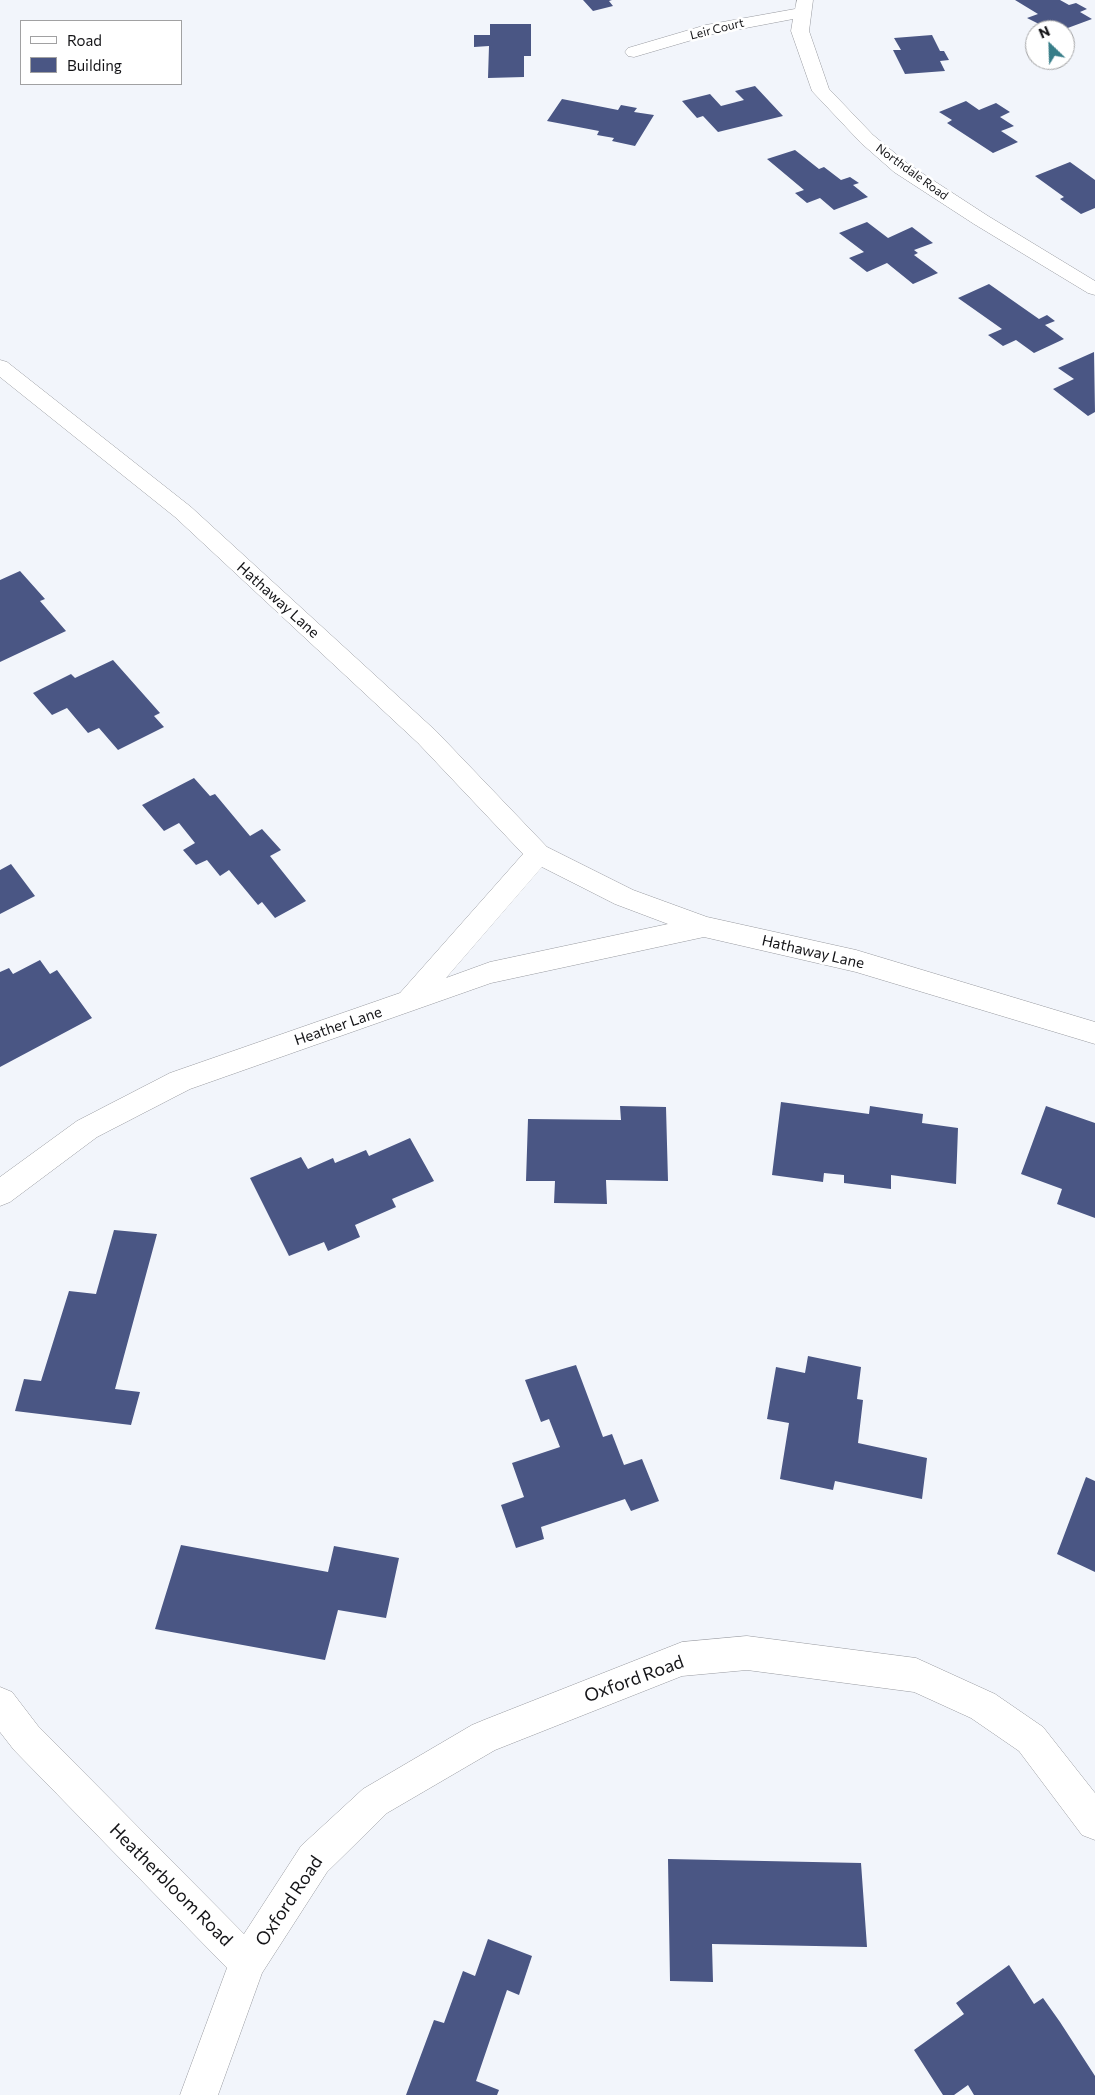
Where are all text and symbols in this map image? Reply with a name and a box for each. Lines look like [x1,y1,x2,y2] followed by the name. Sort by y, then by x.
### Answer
[688,15,746,43] street label: Leir Court
[20,20,182,85] legend
[1025,20,1075,70] north arrow
[1036,22,1052,42] text: N
[67,31,102,49] text: Road
[67,56,122,74] text: Building
[873,141,951,203] street label: Northdale Road
[233,558,323,642] street label: Hathaway Lane
[760,931,866,973] street label: Hathaway Lane
[292,1003,384,1049] street label: Heather Lane
[581,1651,687,1707] street label: Oxford Road
[105,1819,237,1951] street label: Heatherbloom Road
[251,1852,327,1950] street label: Oxford Road

